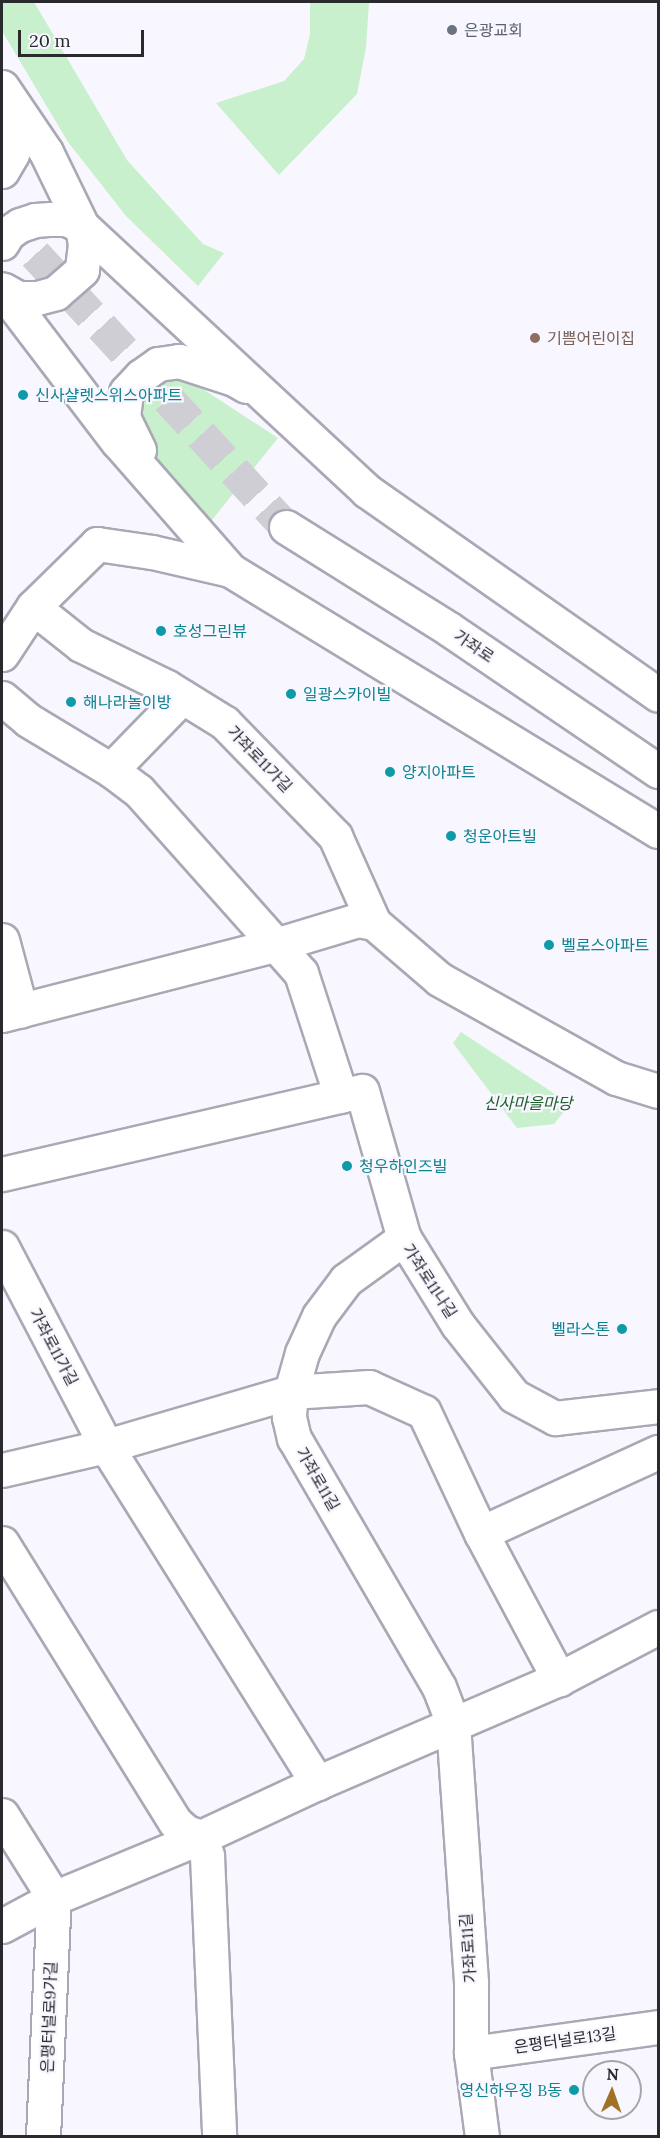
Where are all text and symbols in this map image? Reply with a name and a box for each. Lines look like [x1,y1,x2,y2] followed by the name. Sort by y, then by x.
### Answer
[21,18,147,56] scale bar
[464,20,523,40] place label: 은광교회
[445,23,459,37] marker: 은광교회
[29,29,71,52] text: 20 m
[547,328,635,348] place label: 기쁨어린이집
[528,331,542,345] marker: 기쁨어린이집
[35,385,182,405] place label: 신사샬렛스위스아파트
[16,388,30,402] marker: 신사샬렛스위스아파트
[173,621,247,641] place label: 호성그린뷰
[154,624,168,638] marker: 호성그린뷰
[450,626,498,666] street label: 가좌로
[303,684,391,704] place label: 일광스카이빌
[284,687,298,701] marker: 일광스카이빌
[83,692,171,712] place label: 해나라놀이방
[64,695,78,709] marker: 해나라놀이방
[223,722,297,796] street label: 가좌로11가길
[402,762,476,782] place label: 양지아파트
[383,765,397,779] marker: 양지아파트
[463,826,537,846] place label: 청운아트빌
[444,829,458,843] marker: 청운아트빌
[561,935,649,955] place label: 벨로스아파트
[542,938,556,952] marker: 벨로스아파트
[484,1093,572,1113] park label: 신사마을마당
[359,1156,447,1176] place label: 청우하인즈빌
[340,1159,354,1173] marker: 청우하인즈빌
[399,1240,461,1322] street label: 가좌로11나길
[26,1305,82,1389] street label: 가좌로11가길
[551,1319,610,1339] place label: 벨라스톤
[615,1322,629,1336] marker: 벨라스톤
[292,1444,344,1514] street label: 가좌로11길
[456,1912,480,1984] street label: 가좌로11길
[37,1961,61,2073] street label: 은평터널로9가길
[513,2023,617,2057] street label: 은평터널로13길
[582,2060,642,2120] north arrow
[606,2064,619,2084] text: N
[460,2080,562,2100] place label: 영신하우징 B동
[567,2083,581,2097] marker: 영신하우징 B동

